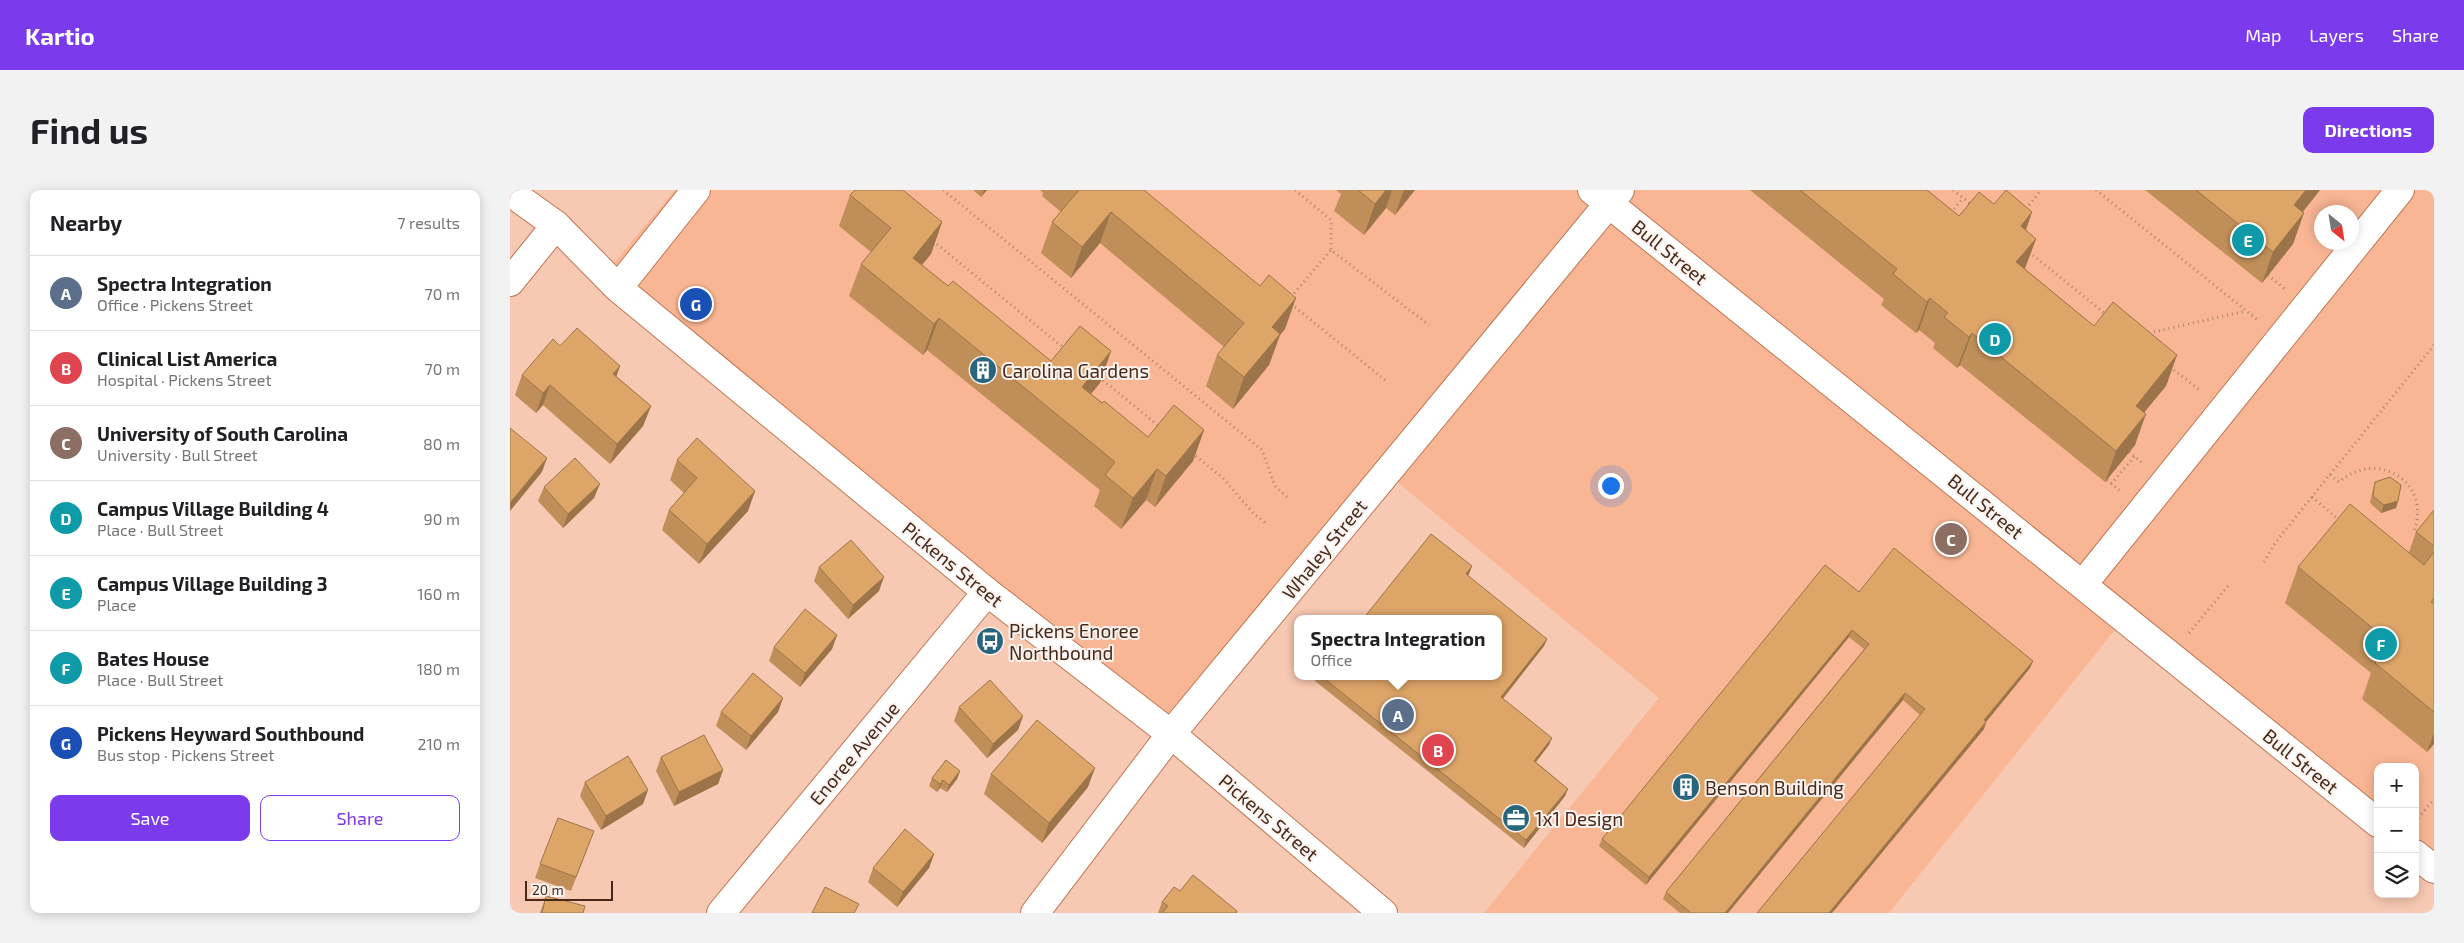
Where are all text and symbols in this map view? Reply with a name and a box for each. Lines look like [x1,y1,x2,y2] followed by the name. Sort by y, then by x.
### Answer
[25,21,95,50] text: Kartio
[2245,24,2281,46] text: Map
[2309,24,2364,46] text: Layers
[2392,24,2439,46] text: Share
[2303,107,2434,153] button: Directions
[30,109,148,151] text: Find us
[2314,205,2359,250] north arrow
[50,210,122,235] text: Nearby
[397,213,460,232] text: 7 results
[1628,215,1712,289] street label: Bull Street
[2232,221,2264,259] pin: E
[97,272,272,295] text: Spectra Integration
[61,284,71,303] text: A
[425,284,460,303] text: 70 m
[680,285,712,323] pin: G
[97,295,253,314] text: Office · Pickens Street
[1979,320,2011,358] pin: D
[97,347,277,370] text: Clinical List America
[968,355,998,385] building icon: Carolina Gardens
[61,359,71,378] text: B
[425,359,460,378] text: 70 m
[1002,359,1149,382] place label: Carolina Gardens
[97,370,271,389] text: Hospital · Pickens Street
[97,422,348,445] text: University of South Carolina
[61,434,71,453] text: C
[423,434,460,453] text: 80 m
[97,445,258,464] text: University · Bull Street
[1944,469,2028,543] street label: Bull Street
[1598,473,1624,499] your location
[1277,494,1371,604] street label: Whaley Street
[97,497,329,520] text: Campus Village Building 4
[61,509,71,528] text: D
[424,509,460,528] text: 90 m
[898,517,1008,611] street label: Pickens Street
[97,520,223,539] text: Place · Bull Street
[1935,520,1967,558] pin: C
[97,572,327,595] text: Campus Village Building 3
[61,584,71,603] text: E
[417,584,460,603] text: 160 m
[97,595,136,614] text: Place
[1294,615,1502,680] popup
[1009,619,1139,664] place label: Pickens Enoree Northbound
[2365,625,2397,663] pin: F
[975,626,1005,656] bus stop icon: Pickens Enoree Northbound
[1311,627,1485,650] text: Spectra Integration
[97,647,209,670] text: Bates House
[1311,650,1352,669] text: Office
[62,659,70,678] text: F
[417,659,460,678] text: 180 m
[97,670,223,689] text: Place · Bull Street
[1382,696,1414,734] pin: A
[804,697,904,809] street label: Enoree Avenue
[97,722,364,745] text: Pickens Heyward Southbound
[2259,724,2343,798] street label: Bull Street
[1422,731,1454,769] pin: B
[61,734,71,753] text: G
[417,734,460,753] text: 210 m
[97,745,274,764] text: Bus stop · Pickens Street
[2374,763,2419,898] map controls
[2374,763,2419,808] button: +
[1215,769,1323,865] street label: Pickens Street
[1671,772,1701,802] building icon: Benson Building
[1705,776,1844,799] place label: Benson Building
[50,795,250,841] button: Save
[260,795,460,841] button: Share
[1501,803,1531,833] office icon: 1x1 Design
[1535,807,1623,830] place label: 1x1 Design
[2374,808,2419,853] button: −
[2374,853,2419,898] button: layers
[525,878,612,901] scale bar
[532,881,564,898] text: 20 m

